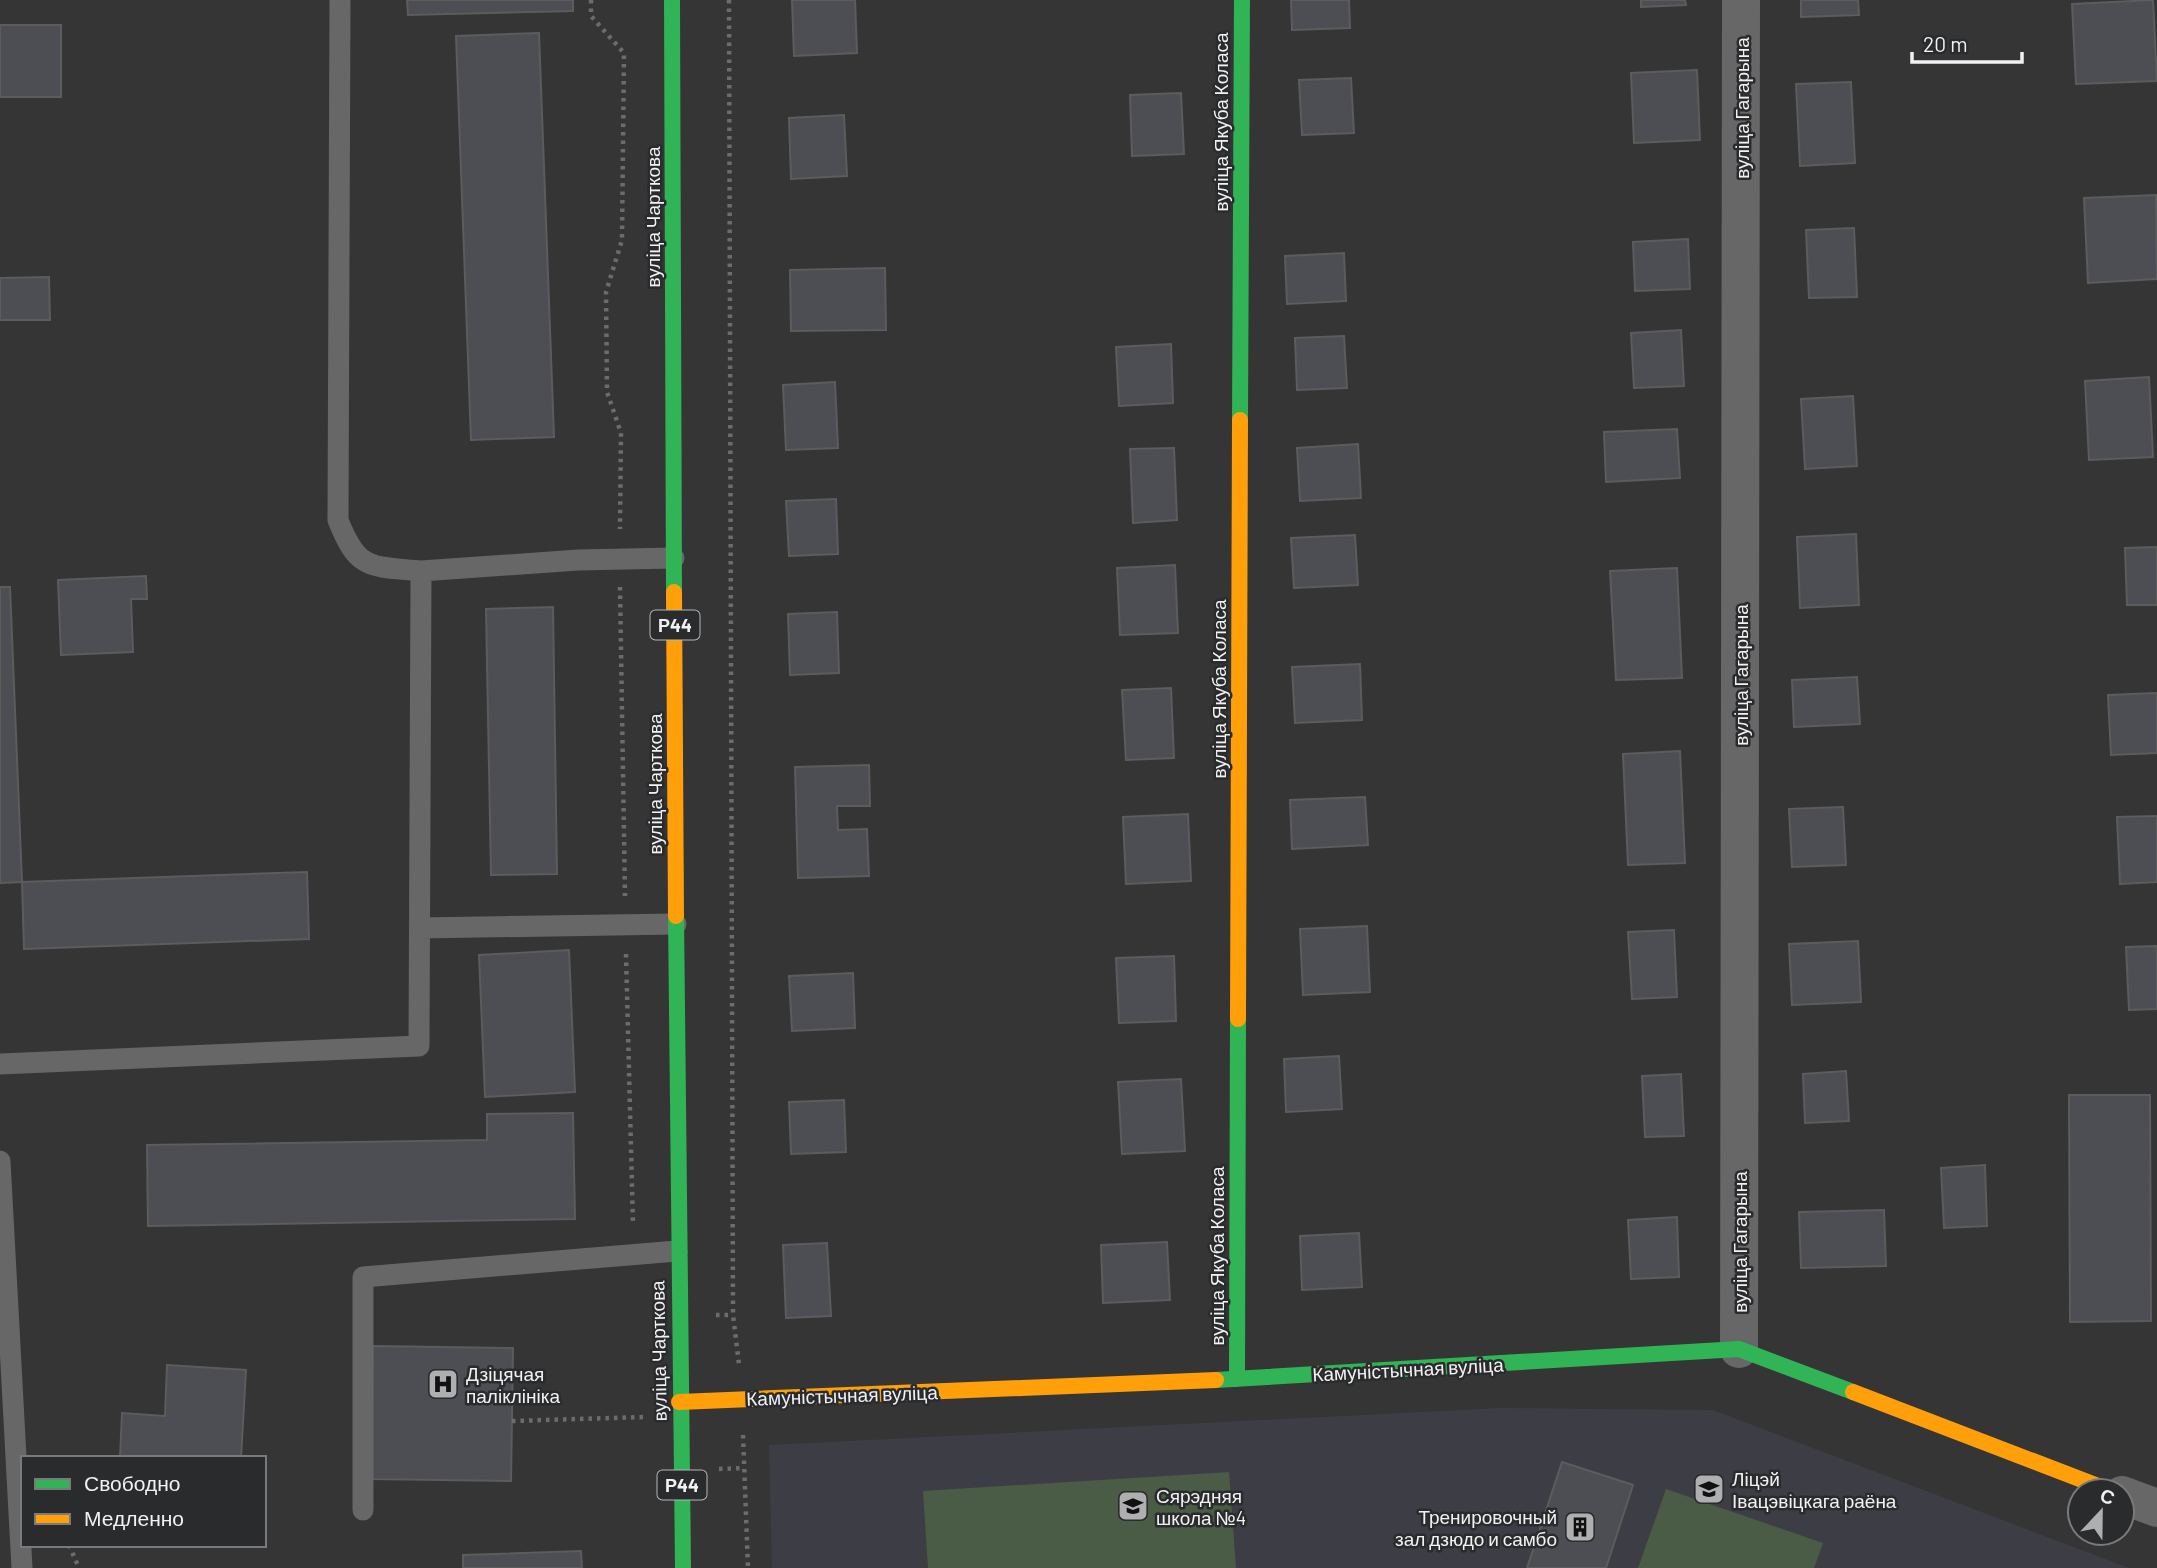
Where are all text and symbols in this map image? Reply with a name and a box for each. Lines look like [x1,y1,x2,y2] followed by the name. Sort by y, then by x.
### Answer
[1912,21,2022,65] scale bar
[1923,31,1968,56] text: 20 m
[1209,32,1232,212] street label: вуліца Якуба Коласа
[1730,37,1753,179] street label: вуліца Гагарына
[641,146,664,287] street label: вуліца Чарткова
[1207,599,1230,779] street label: вуліца Якуба Коласа
[1729,604,1752,746] street label: вуліца Гагарына
[650,610,700,640] road number: Р44
[643,713,666,854] street label: вуліца Чарткова
[1205,1166,1228,1346] street label: вуліца Якуба Коласа
[1728,1171,1751,1313] street label: вуліца Гагарына
[645,1280,671,1422] street label: вуліца Чарткова
[1312,1352,1505,1385] street label: Камуністычная вуліца
[466,1362,560,1407] place label: Дзіцячая паліклініка
[426,1367,460,1401] hospital icon: Дзіцячая паліклініка
[746,1380,939,1410] street label: Камуністычная вуліца
[21,1456,266,1547] legend
[1732,1467,1897,1512] place label: Ліцэй Івацэвіцкага раёна
[84,1470,181,1495] text: Свободно
[658,1470,706,1500] road number: Р44
[1692,1472,1726,1506] school or university icon: Ліцэй Івацэвіцкага раёна
[2066,1477,2136,1547] north arrow
[2097,1483,2118,1509] text: С
[1156,1484,1246,1529] place label: Сярэдняя школа №4
[1116,1489,1150,1523] school or university icon: Сярэдняя школа №4
[84,1505,184,1530] text: Медленно
[1395,1505,1557,1550] place label: Тренировочный зал дзюдо и самбо
[1563,1510,1597,1544] building icon: Тренировочный зал дзюдо и самбо

